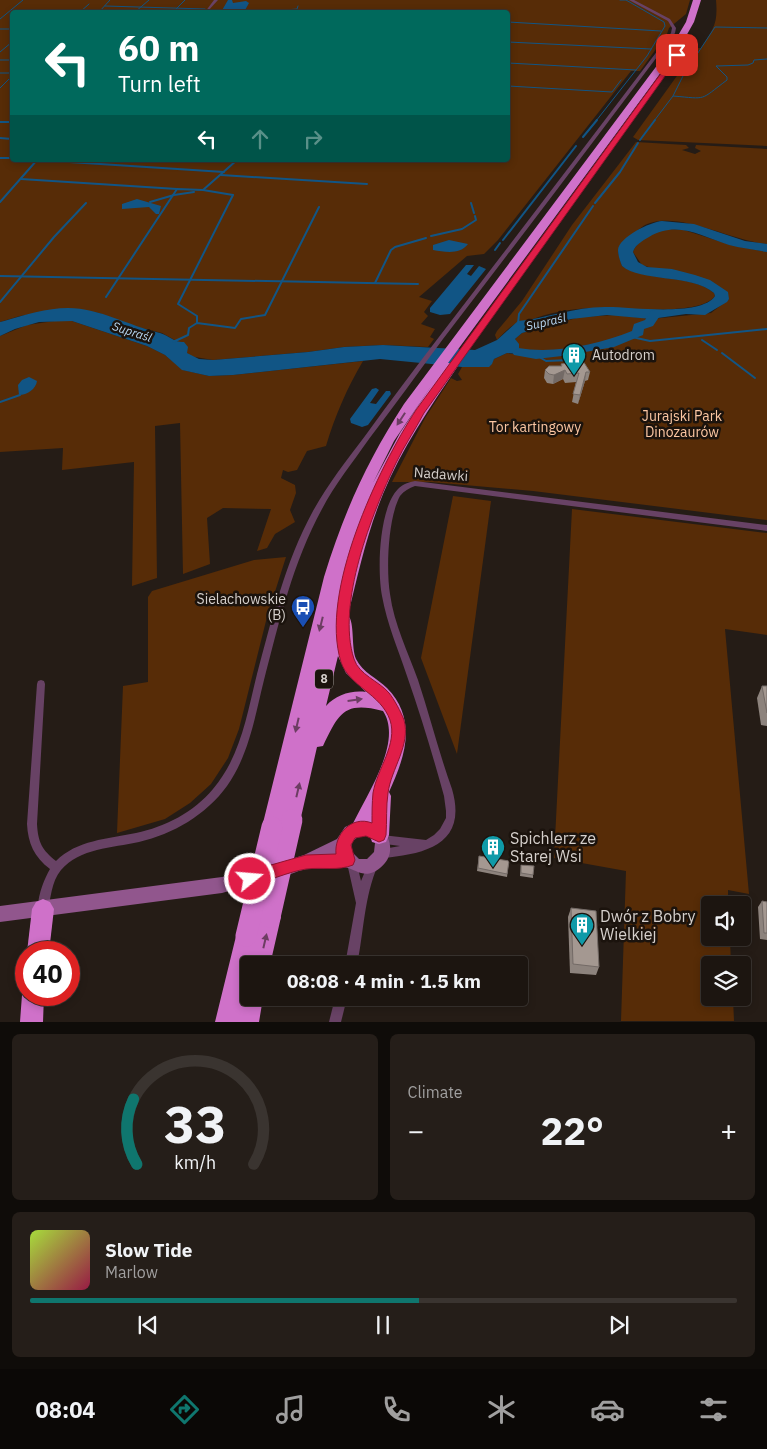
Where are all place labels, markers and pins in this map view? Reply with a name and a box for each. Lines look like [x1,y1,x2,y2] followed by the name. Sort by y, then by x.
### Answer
[656,34,698,76] pin
[561,342,587,376] building icon: Autodrom
[592,346,655,364] place label: Autodrom
[197,590,286,624] place label: Sielachowskie (B)
[290,594,316,628] bus stop icon: Sielachowskie (B)
[510,828,596,866] place label: Spichlerz ze Starej Wsi
[480,834,506,868] building icon: Spichlerz ze Starej Wsi
[600,906,695,944] place label: Dwór z Bobry Wielkiej
[569,912,595,946] building icon: Dwór z Bobry Wielkiej

